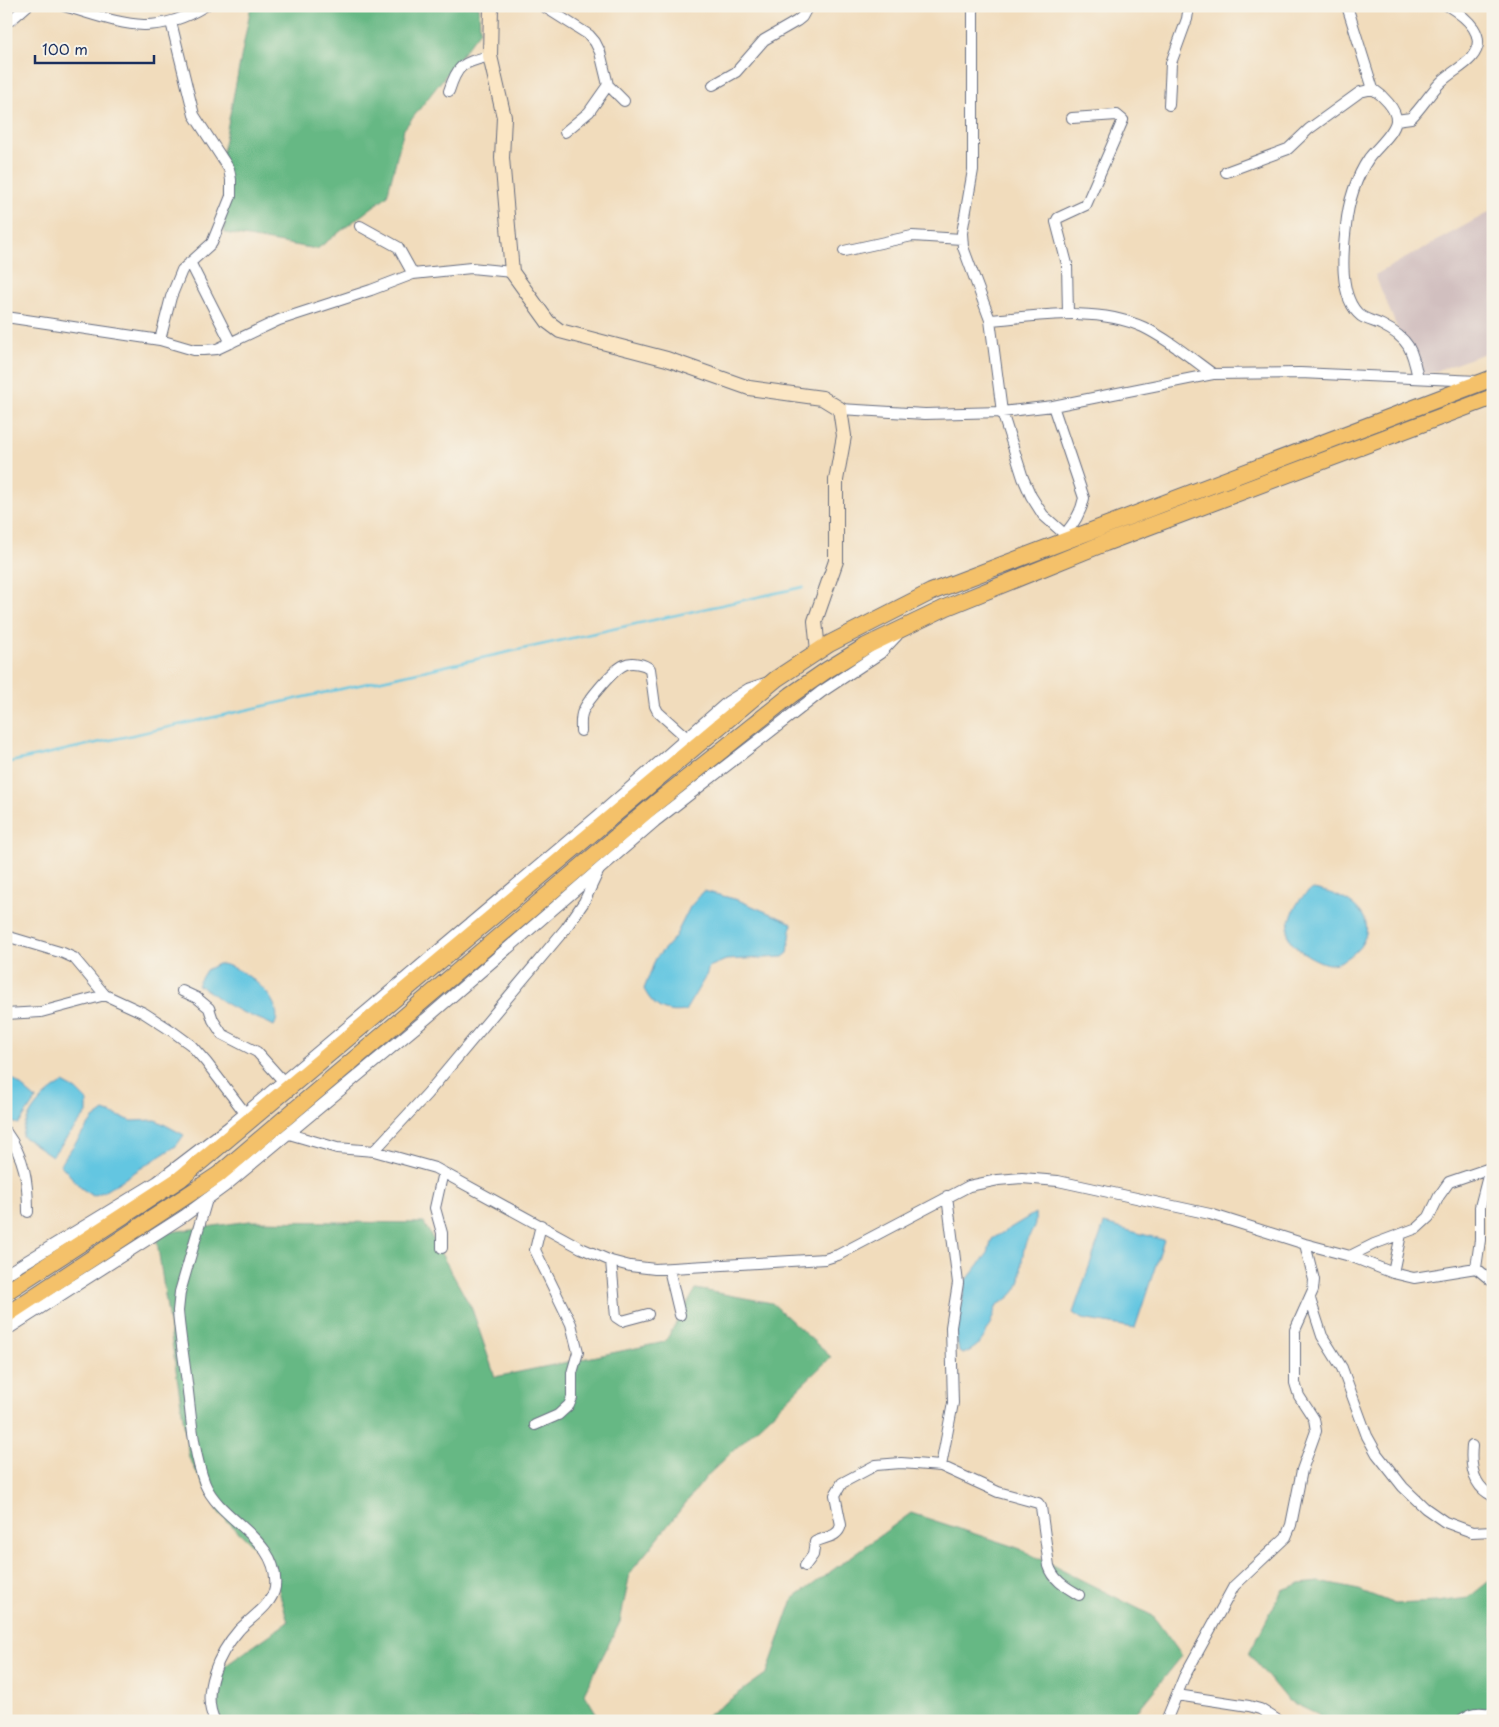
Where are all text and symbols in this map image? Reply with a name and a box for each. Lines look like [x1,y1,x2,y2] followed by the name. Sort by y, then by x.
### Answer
[35,32,154,64] scale bar
[42,37,88,60] text: 100 m

